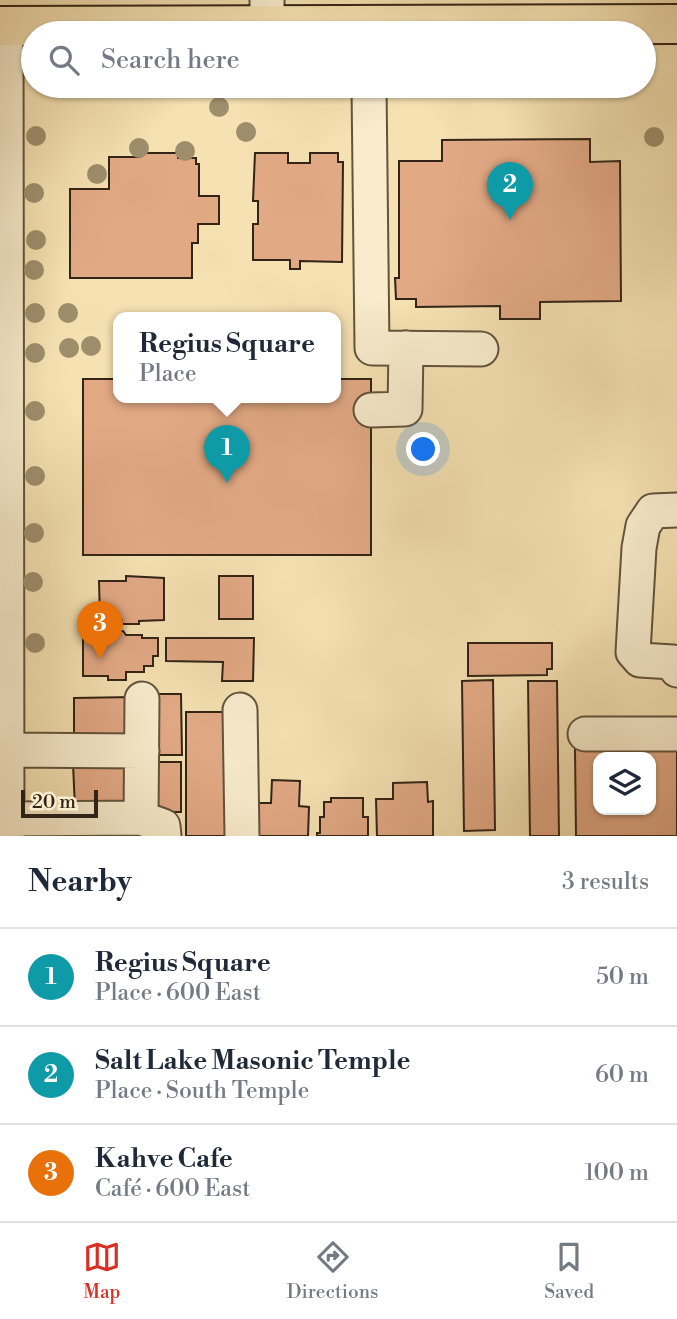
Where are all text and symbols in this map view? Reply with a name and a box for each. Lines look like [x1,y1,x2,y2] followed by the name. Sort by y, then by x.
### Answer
[21,21,656,98] search box
[45,41,83,79] icon: search
[101,44,240,76] text: Search here
[487,162,533,220] pin: 2
[113,312,341,403] popup
[139,328,315,360] text: Regius Square
[139,360,197,388] text: Place
[204,425,250,483] pin: 1
[406,432,440,466] your location
[77,601,123,659] pin: 3
[593,752,656,815] map controls
[593,752,656,815] button: layers
[21,787,98,819] scale bar
[32,790,76,814] text: 20 m
[28,863,132,901] text: Nearby
[562,868,649,896] text: 3 results
[95,947,271,979] text: Regius Square
[45,963,57,991] text: 1
[596,963,649,991] text: 50 m
[95,979,261,1007] text: Place · 600 East
[95,1045,410,1077] text: Salt Lake Masonic Temple
[44,1061,58,1089] text: 2
[595,1061,649,1089] text: 60 m
[95,1077,309,1105] text: Place · South Temple
[95,1143,233,1175] text: Kahve Cafe
[44,1159,58,1187] text: 3
[584,1159,649,1187] text: 100 m
[95,1175,250,1203] text: Café · 600 East
[83,1238,121,1304] tab: Map
[287,1238,378,1304] tab: Directions
[544,1238,594,1304] tab: Saved

